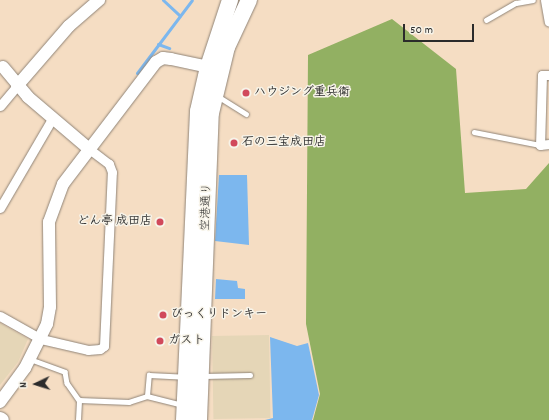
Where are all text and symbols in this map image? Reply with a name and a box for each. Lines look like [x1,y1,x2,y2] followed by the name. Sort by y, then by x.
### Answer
[405,16,476,42] scale bar
[410,22,433,39] text: 50 m
[254,86,350,100] place label: ハウジング重兵衛
[241,88,251,98] marker: ハウジング重兵衛
[242,136,326,150] place label: 石の三宝成田店
[229,138,239,148] marker: 石の三宝成田店
[199,183,215,231] street label: 空港通り
[77,215,152,229] place label: どん亭 成田店
[155,217,165,227] marker: どん亭 成田店
[171,308,267,322] place label: びっくりドンキー
[158,310,168,320] marker: びっくりドンキー
[168,334,204,348] place label: ガスト
[155,336,165,346] marker: ガスト
[16,364,56,404] north arrow
[16,382,32,388] text: N

